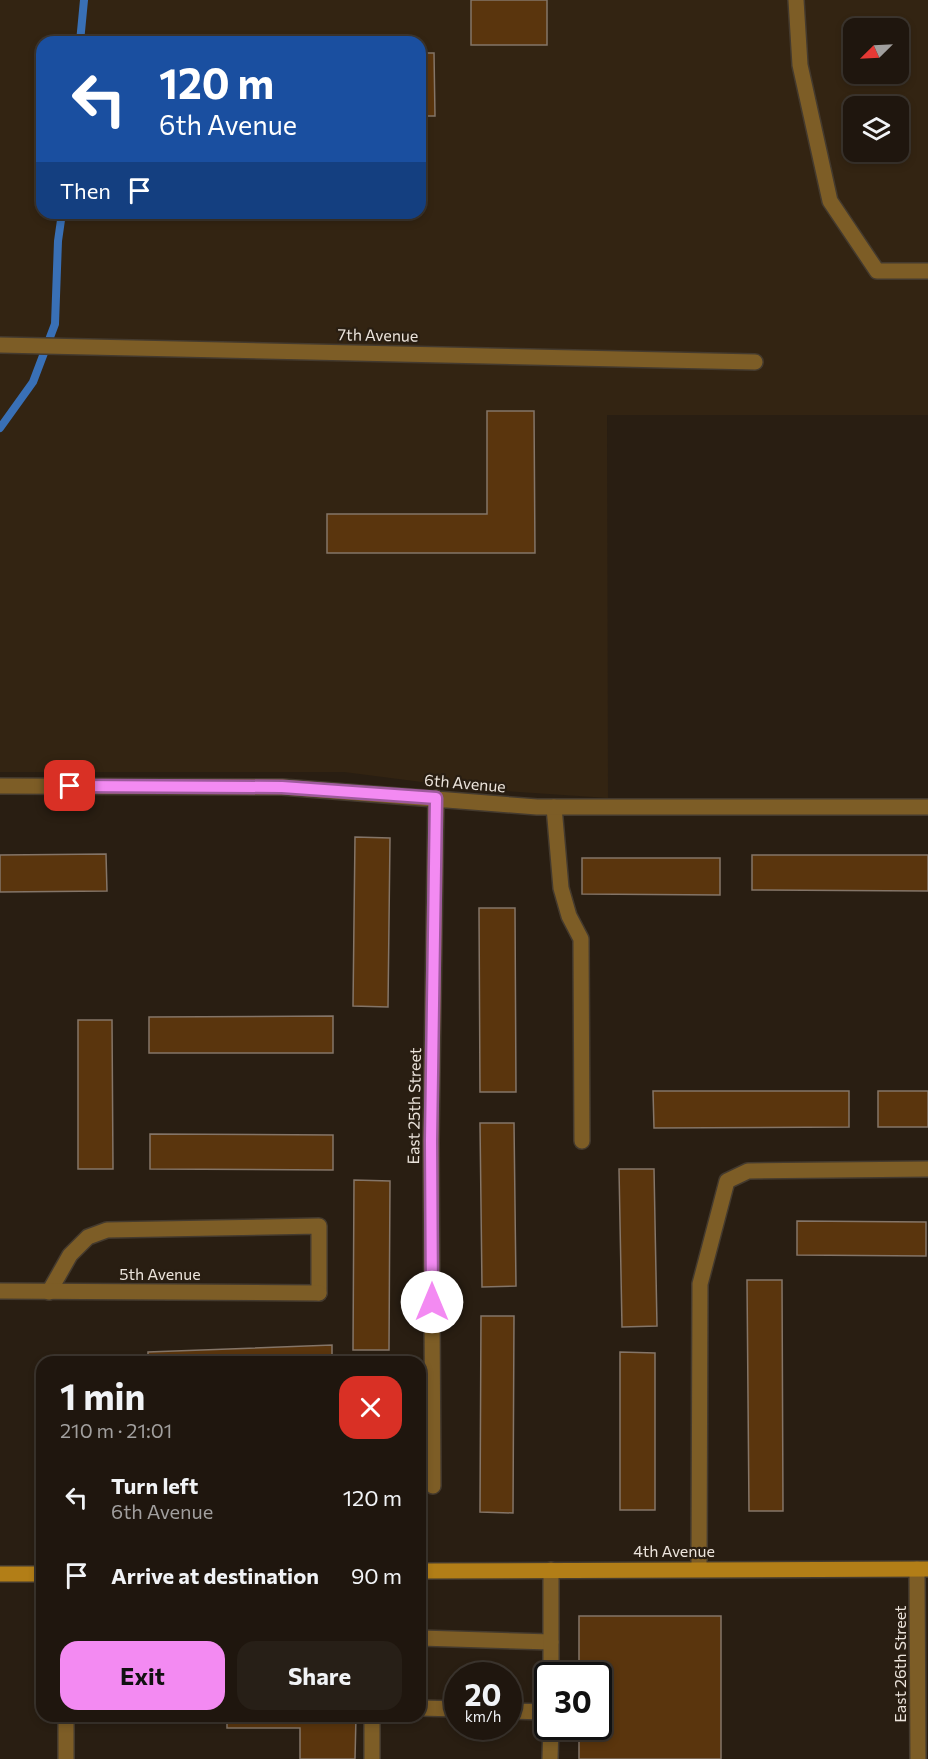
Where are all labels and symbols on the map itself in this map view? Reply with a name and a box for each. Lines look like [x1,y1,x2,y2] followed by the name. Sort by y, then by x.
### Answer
[843,18,909,84] north arrow
[338,324,418,345] street label: 7th Avenue
[44,760,95,811] pin
[423,769,507,796] street label: 6th Avenue
[403,1047,424,1165] street label: East 25th Street
[119,1264,201,1283] street label: 5th Avenue
[400,1270,464,1334] position arrow
[633,1541,715,1560] street label: 4th Avenue
[890,1605,909,1723] street label: East 26th Street
[534,1662,612,1740] speed limit sign: 30

